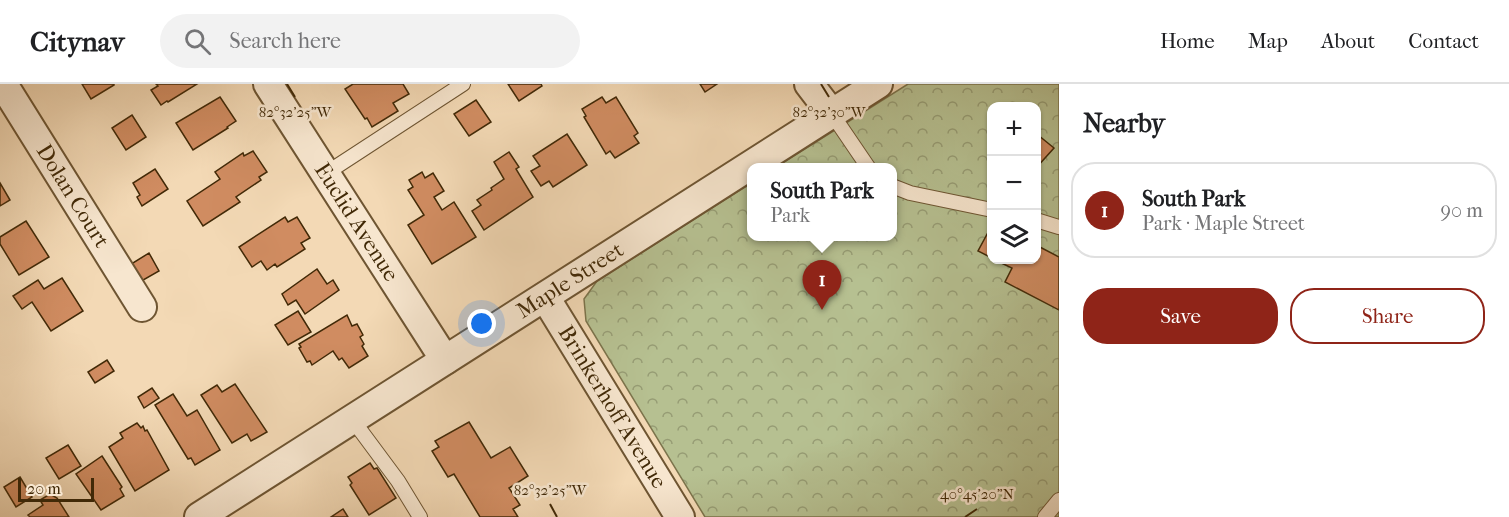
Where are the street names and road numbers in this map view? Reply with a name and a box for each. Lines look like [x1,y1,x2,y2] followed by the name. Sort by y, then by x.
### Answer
[31,139,115,253] street label: Dolan Court
[309,158,404,286] street label: Euclid Avenue
[512,237,628,324] street label: Maple Street
[553,321,672,493] street label: Brinkerhoff Avenue

